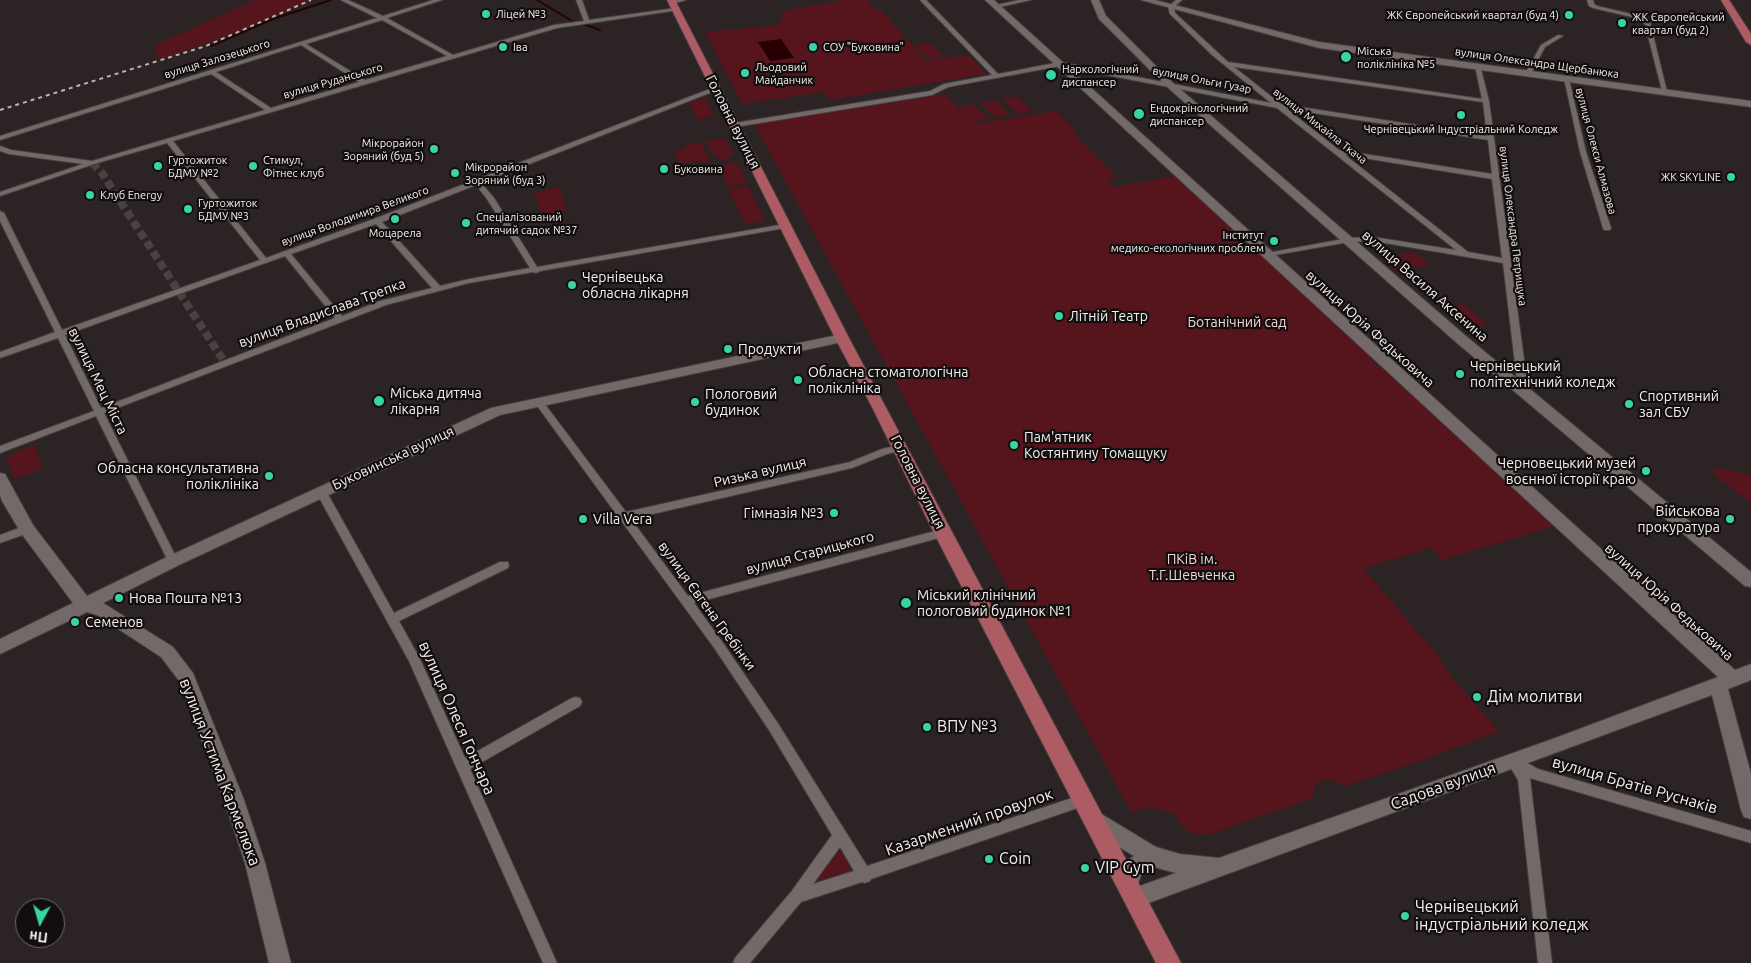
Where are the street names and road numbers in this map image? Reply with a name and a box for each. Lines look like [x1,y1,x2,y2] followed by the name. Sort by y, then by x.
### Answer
[163,37,271,81] street label: вулиця Залозецького
[1454,45,1620,81] street label: вулиця Олександра Щербанюка
[282,60,384,102] street label: вулиця Руданського
[1151,64,1253,96] street label: вулиця Ольги Гузар
[702,72,764,172] street label: Головна вулиця
[1270,85,1370,167] street label: вулиця Михайла Ткача
[1573,86,1619,216] street label: вулиця Олекси Алмазова
[1497,145,1529,307] street label: вулиця Олександра Петрищука
[279,183,431,249] street label: вулиця Володимира Великого
[1359,227,1491,345] street label: вулиця Василя Аксенина
[1302,267,1438,391] street label: вулиця Юрія Федьковича
[236,275,408,351] street label: вулиця Владислава Трепка
[65,325,131,437] street label: вулиця Мец Міста
[329,422,457,494] street label: Буковинська вулиця
[887,432,949,532] street label: Головна вулиця
[712,453,808,491] street label: Ризька вулиця
[744,528,876,578] street label: вулиця Старицького
[655,538,759,674] street label: вулиця Євгена Гребінки
[1601,540,1737,664] street label: вулиця Юрія Федьковича
[414,638,500,798] street label: вулиця Олеся Гончара
[175,676,265,868] street label: вулиця Устима Кармелюка
[1550,752,1720,818] street label: вулиця Братів Руснаків
[1388,758,1498,814] street label: Садова вулиця
[883,784,1055,860] street label: Казарменний провулок

